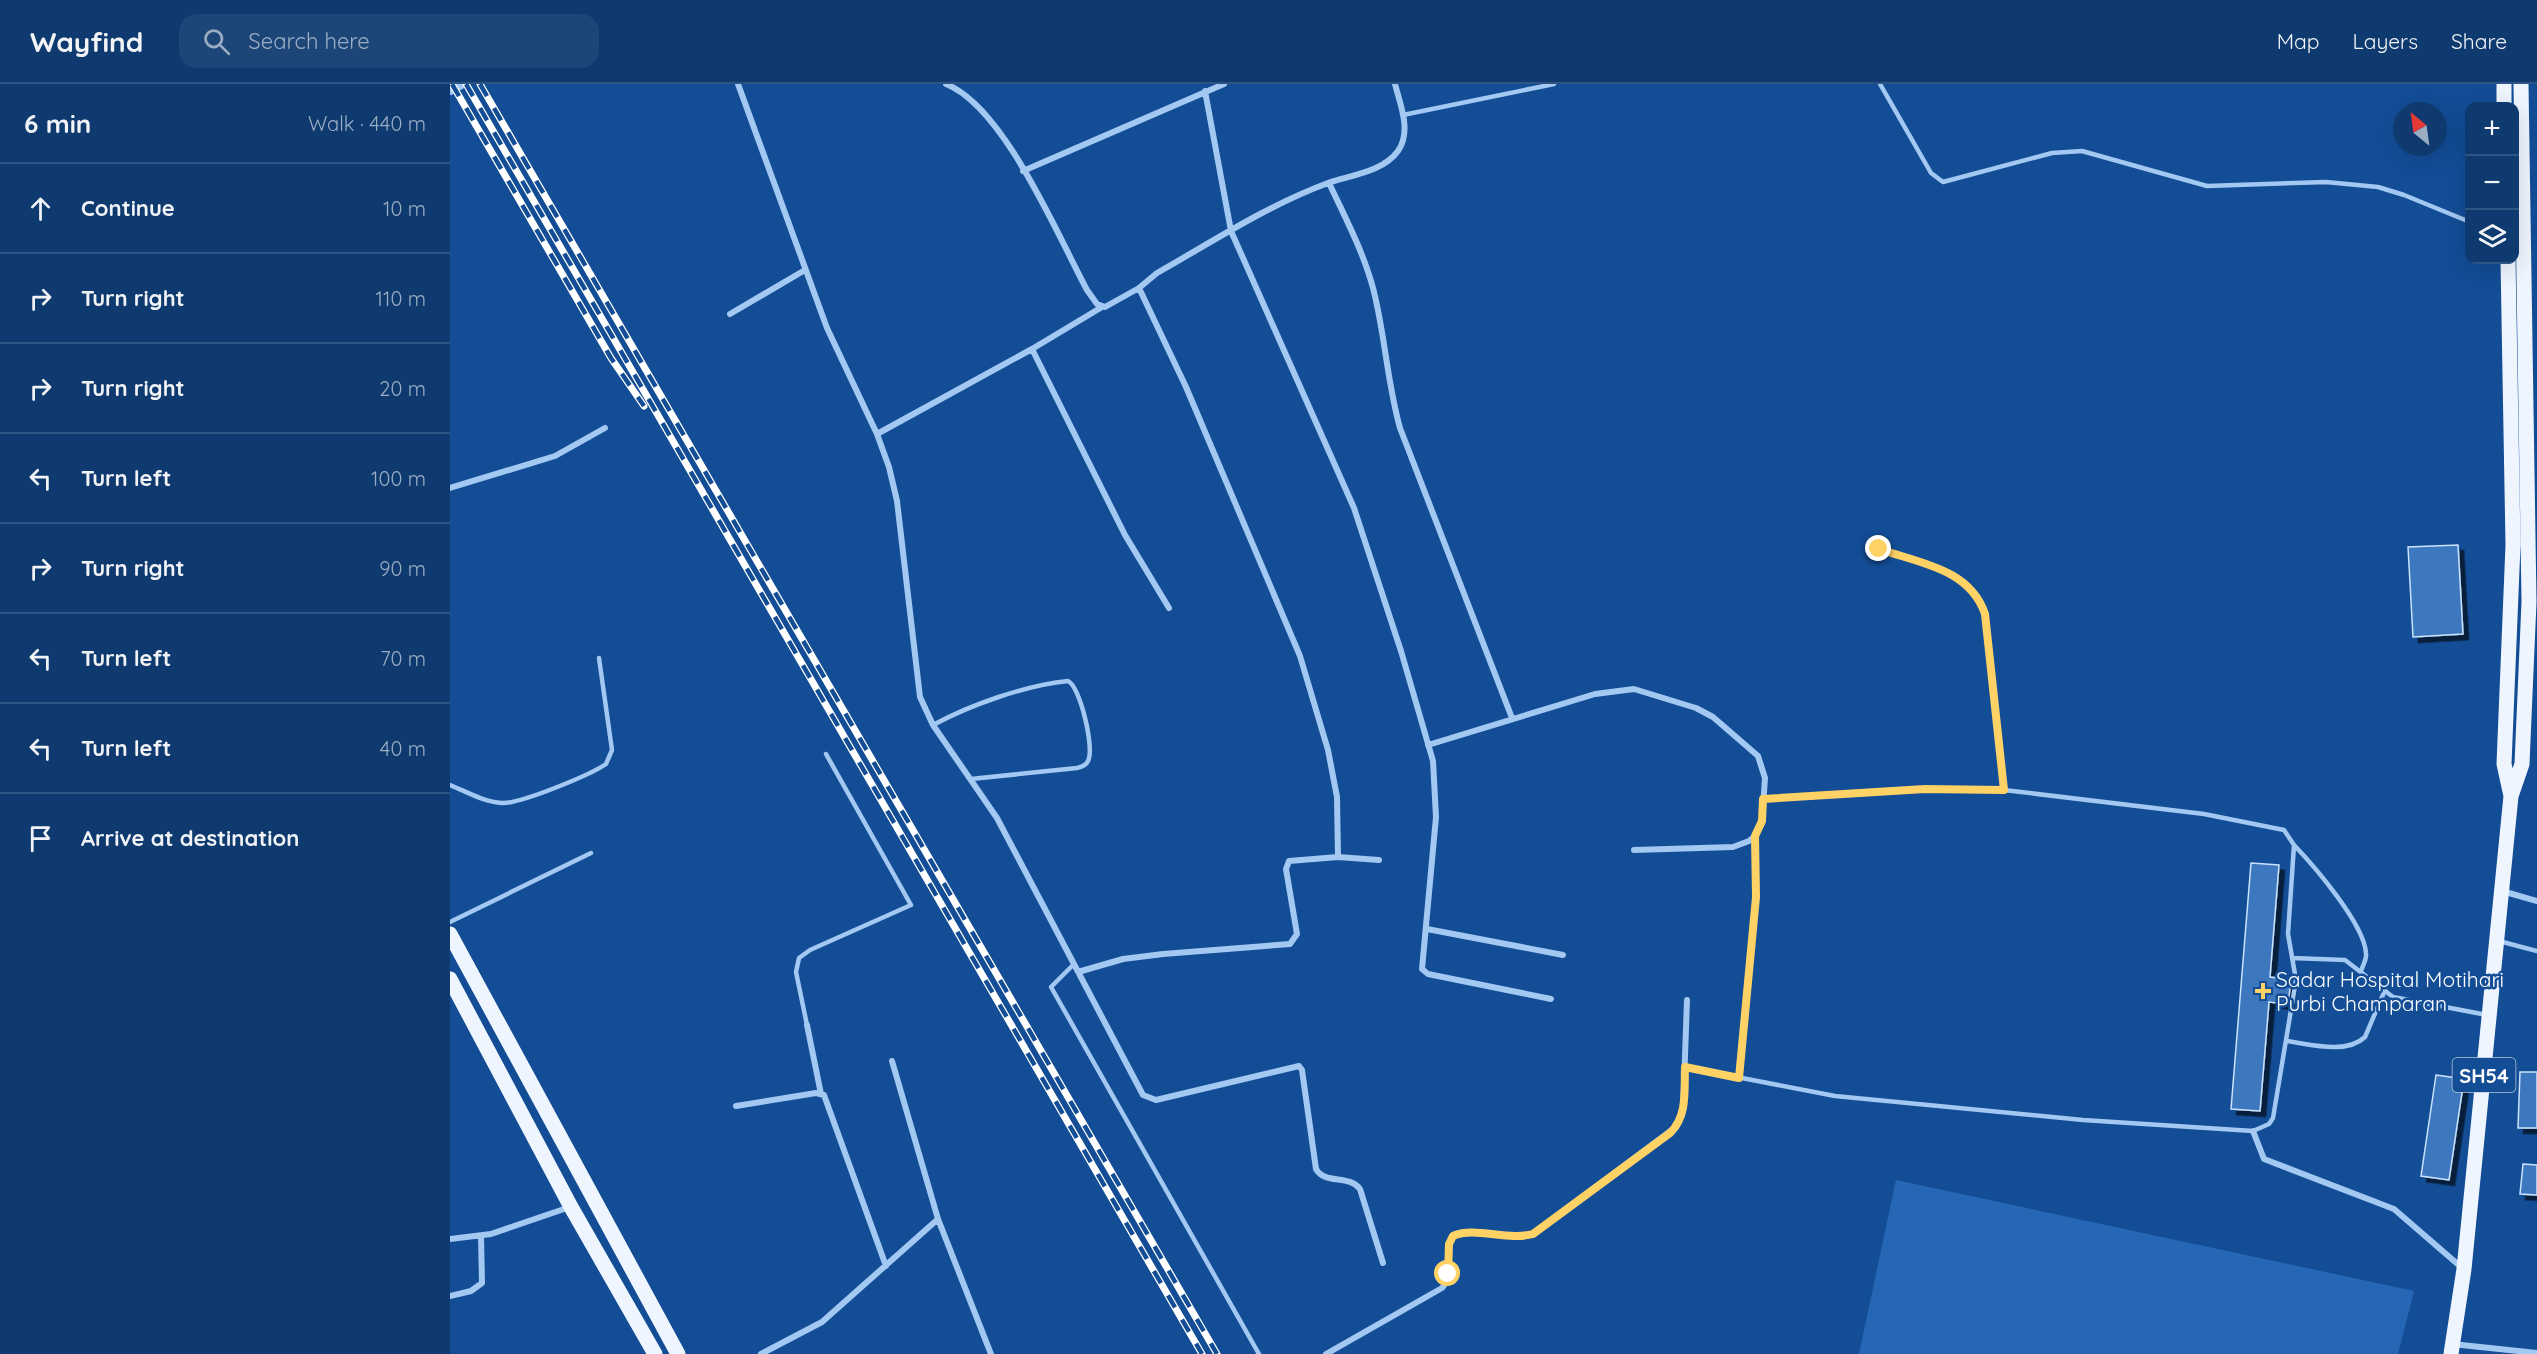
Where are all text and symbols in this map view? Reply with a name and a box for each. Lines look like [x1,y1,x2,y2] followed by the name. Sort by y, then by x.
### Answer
[179,14,599,68] search box
[30,24,143,59] text: Wayfind
[200,25,233,58] icon: search
[248,27,370,55] text: Search here
[2277,28,2320,54] text: Map
[2353,28,2418,54] text: Layers
[2451,28,2507,54] text: Share
[2393,102,2447,156] north arrow
[2465,102,2519,264] map controls
[2465,102,2519,156] button: +
[24,107,91,140] text: 6 min
[308,111,426,136] text: Walk · 440 m
[2465,156,2519,210] button: −
[24,192,57,225] icon: ahead
[81,194,175,222] text: Continue
[383,196,426,221] text: 10 m
[2465,210,2519,264] button: layers
[24,282,57,315] icon: right
[81,284,185,312] text: Turn right
[376,286,426,311] text: 110 m
[24,372,57,405] icon: right
[81,374,185,402] text: Turn right
[379,376,426,401] text: 20 m
[24,462,57,495] icon: left
[81,464,171,492] text: Turn left
[371,466,426,491] text: 100 m
[1865,535,1891,561] route end
[24,552,57,585] icon: right
[81,554,185,582] text: Turn right
[379,556,426,581] text: 90 m
[24,642,57,675] icon: left
[81,644,171,672] text: Turn left
[380,646,426,671] text: 70 m
[24,732,57,765] icon: left
[81,734,171,762] text: Turn left
[380,736,426,761] text: 40 m
[24,822,57,855] icon: arrive
[81,824,299,852] text: Arrive at destination
[2276,966,2504,1016] place label: Sadar Hospital Motihari Purbi Champaran
[2254,982,2272,1000] marker: Sadar Hospital Motihari Purbi Champaran
[2452,1058,2516,1092] road number: SH54
[1434,1260,1460,1286] route start

